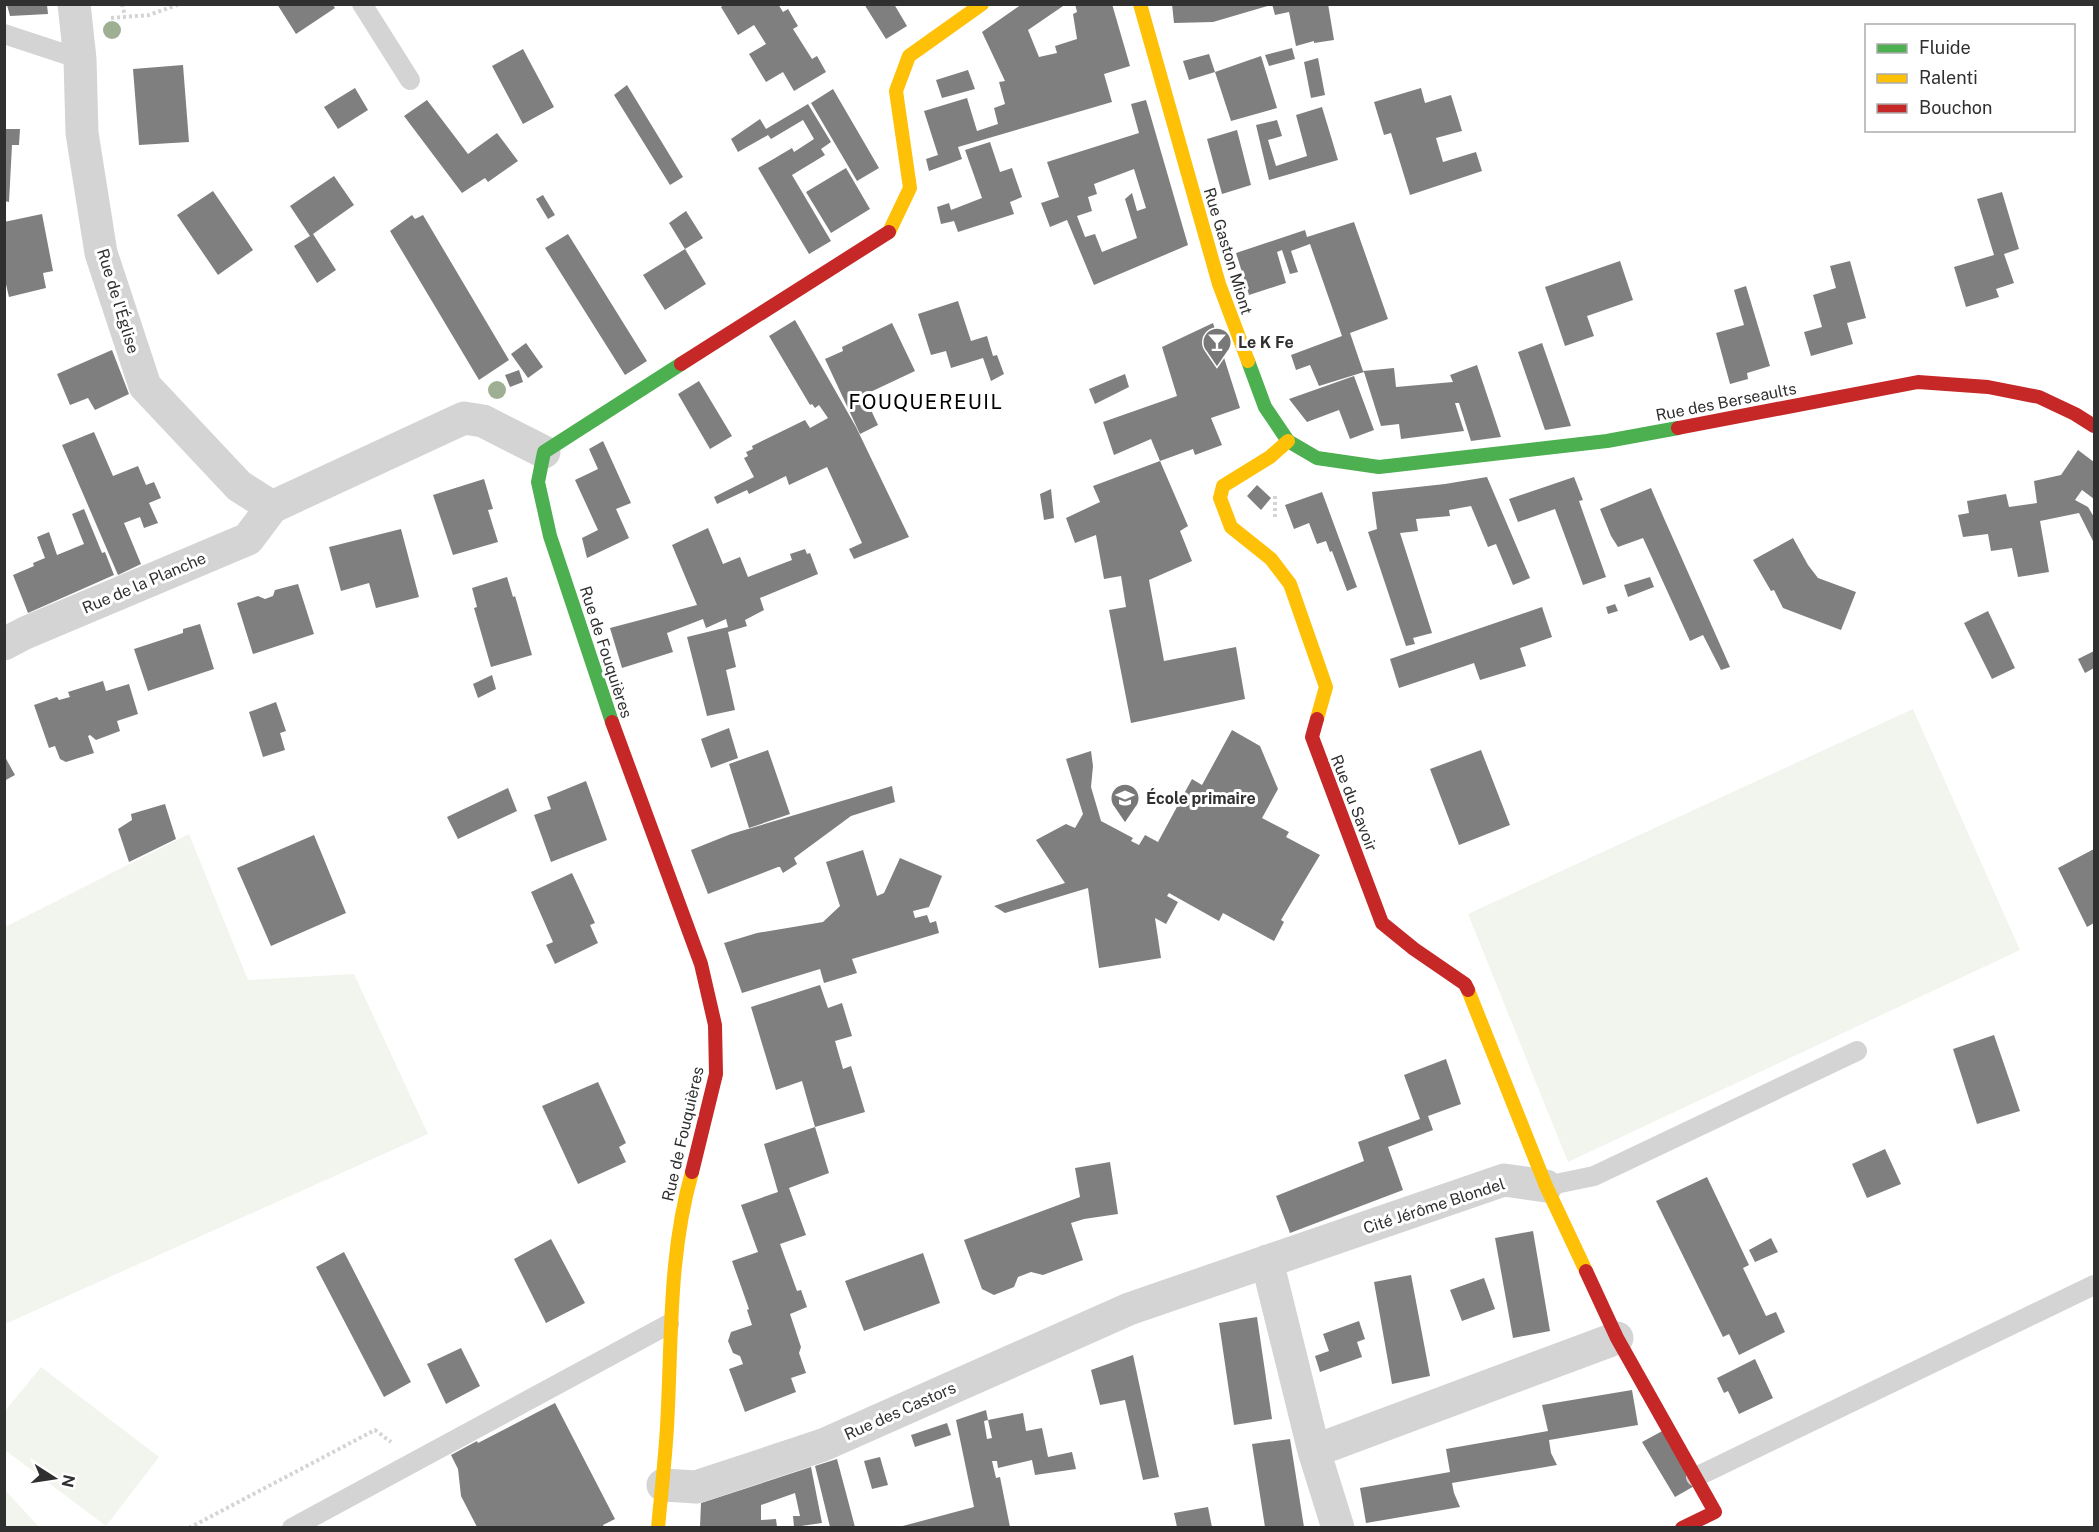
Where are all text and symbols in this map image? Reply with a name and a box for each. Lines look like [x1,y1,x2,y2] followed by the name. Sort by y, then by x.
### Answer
[1865,24,2075,132] legend
[1919,37,1971,58] text: Fluide
[1919,67,1978,88] text: Ralenti
[1919,97,1992,118] text: Bouchon
[1200,185,1256,317] street label: Rue Gaston Miont
[93,246,144,356] street label: Rue de l'Église
[1201,326,1233,368] bar icon: Le K Fe
[1238,333,1294,352] place label: Le K Fe
[1654,379,1798,425] street label: Rue des Berseaults
[848,390,1004,414] district label: FOUQUEREUIL
[79,548,209,618] street label: Rue de la Planche
[576,584,636,720] street label: Rue de Fouquières
[1327,752,1381,854] street label: Rue du Savoir
[1109,782,1141,824] school or university icon: École primaire
[1146,788,1256,808] place label: École primaire
[658,1065,708,1203] street label: Rue de Fouquières
[1361,1174,1507,1238] street label: Cité Jérôme Blondel
[841,1378,959,1444] street label: Rue des Castors
[24,1448,84,1508] north arrow
[58,1473,79,1489] text: N

